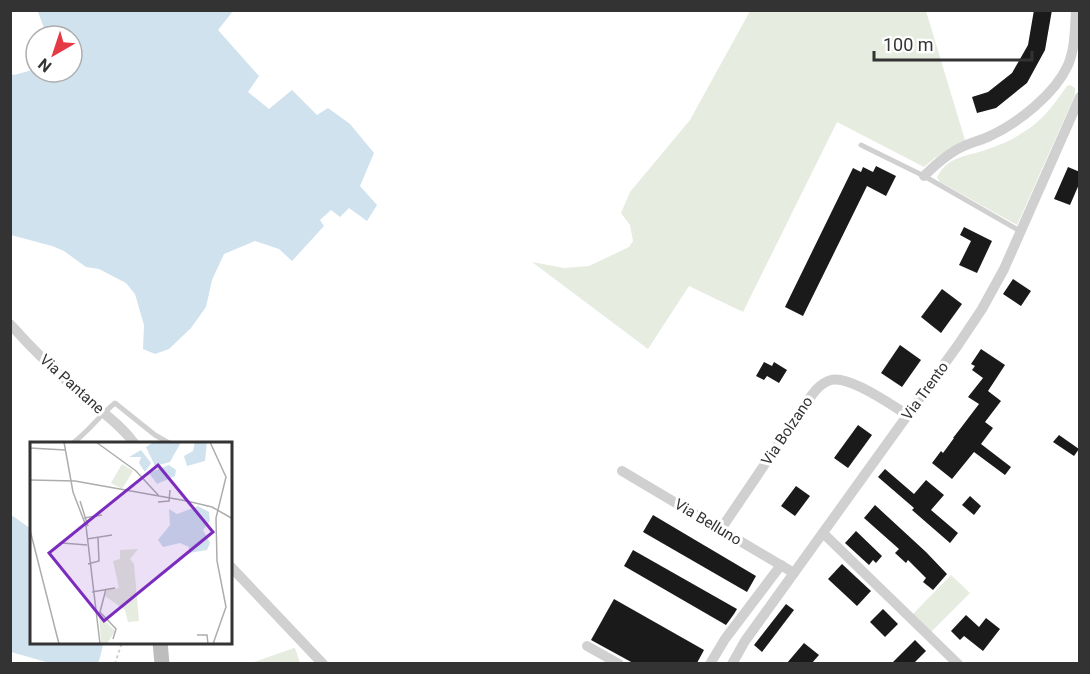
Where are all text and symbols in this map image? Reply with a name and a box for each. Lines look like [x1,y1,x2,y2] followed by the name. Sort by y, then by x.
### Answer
[24,24,84,84] north arrow
[874,24,1032,62] scale bar
[883,34,934,55] text: 100 m
[35,54,55,76] text: N
[36,350,108,418] street label: Via Pantane
[898,358,952,424] street label: Via Trento
[757,393,817,469] street label: Via Bolzano
[30,442,232,644] inset map
[671,495,745,549] street label: Via Belluno

